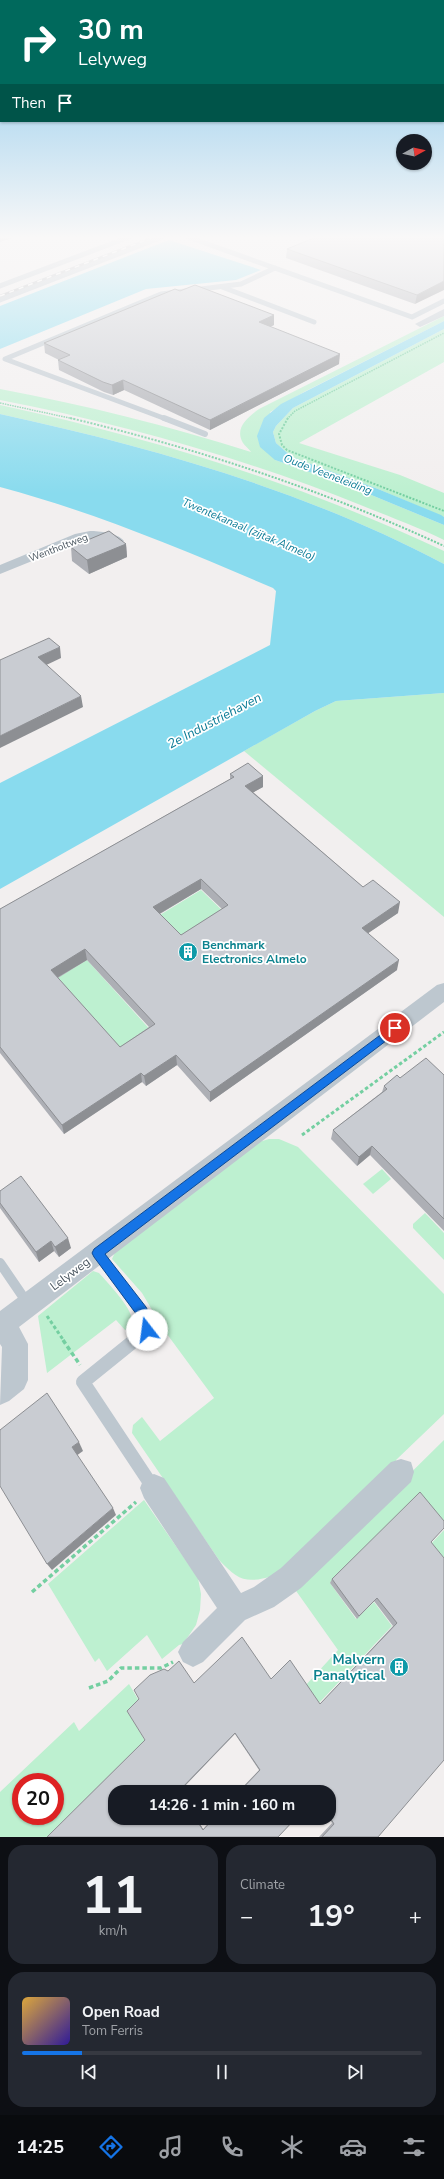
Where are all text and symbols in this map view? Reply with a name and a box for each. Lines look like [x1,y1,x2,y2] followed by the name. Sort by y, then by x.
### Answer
[78,11,144,49] text: 30 m
[12,16,64,68] icon: right
[78,47,147,71] text: Lelyweg
[54,92,76,114] icon: arrive
[12,93,46,113] text: Then
[396,134,432,170] north arrow
[396,134,432,170] map controls
[281,451,375,498] water label: Oude Veeneleiding
[180,495,318,564] water label: Twentekanaal (zijtak Almelo)
[27,530,90,566] street label: Wentholtweg
[164,689,265,753] water label: 2e Industriehaven
[202,937,307,967] place label: Benchmark Electronics Almelo
[177,941,199,963] building icon: Benchmark Electronics Almelo
[378,1011,412,1045] pin
[384,1017,406,1039] icon: arrive
[47,1254,93,1294] street label: Lelyweg
[126,1309,168,1351] position arrow
[313,1650,386,1685] place label: Malvern Panalytical
[388,1656,410,1678] building icon: Malvern Panalytical
[12,1773,64,1825] speed limit sign: 20
[149,1795,295,1815] text: 14:26 · 1 min · 160 m
[82,1860,144,1931] text: 11
[240,1876,285,1894] text: Climate
[307,1896,355,1937] text: 19°
[240,1902,253,1932] text: −
[409,1902,422,1932] text: +
[99,1922,127,1940] text: km/h
[82,2002,160,2022] text: Open Road
[82,2022,143,2040] text: Tom Ferris
[78,2061,100,2083] icon: previous
[211,2061,233,2083] icon: pause
[344,2061,366,2083] icon: next
[97,2133,125,2161] icon: directions
[157,2133,185,2161] icon: music
[218,2133,246,2161] icon: phone
[278,2133,306,2161] icon: climate
[339,2133,367,2161] icon: car
[400,2133,428,2161] icon: filters
[16,2135,64,2159] text: 14:25

